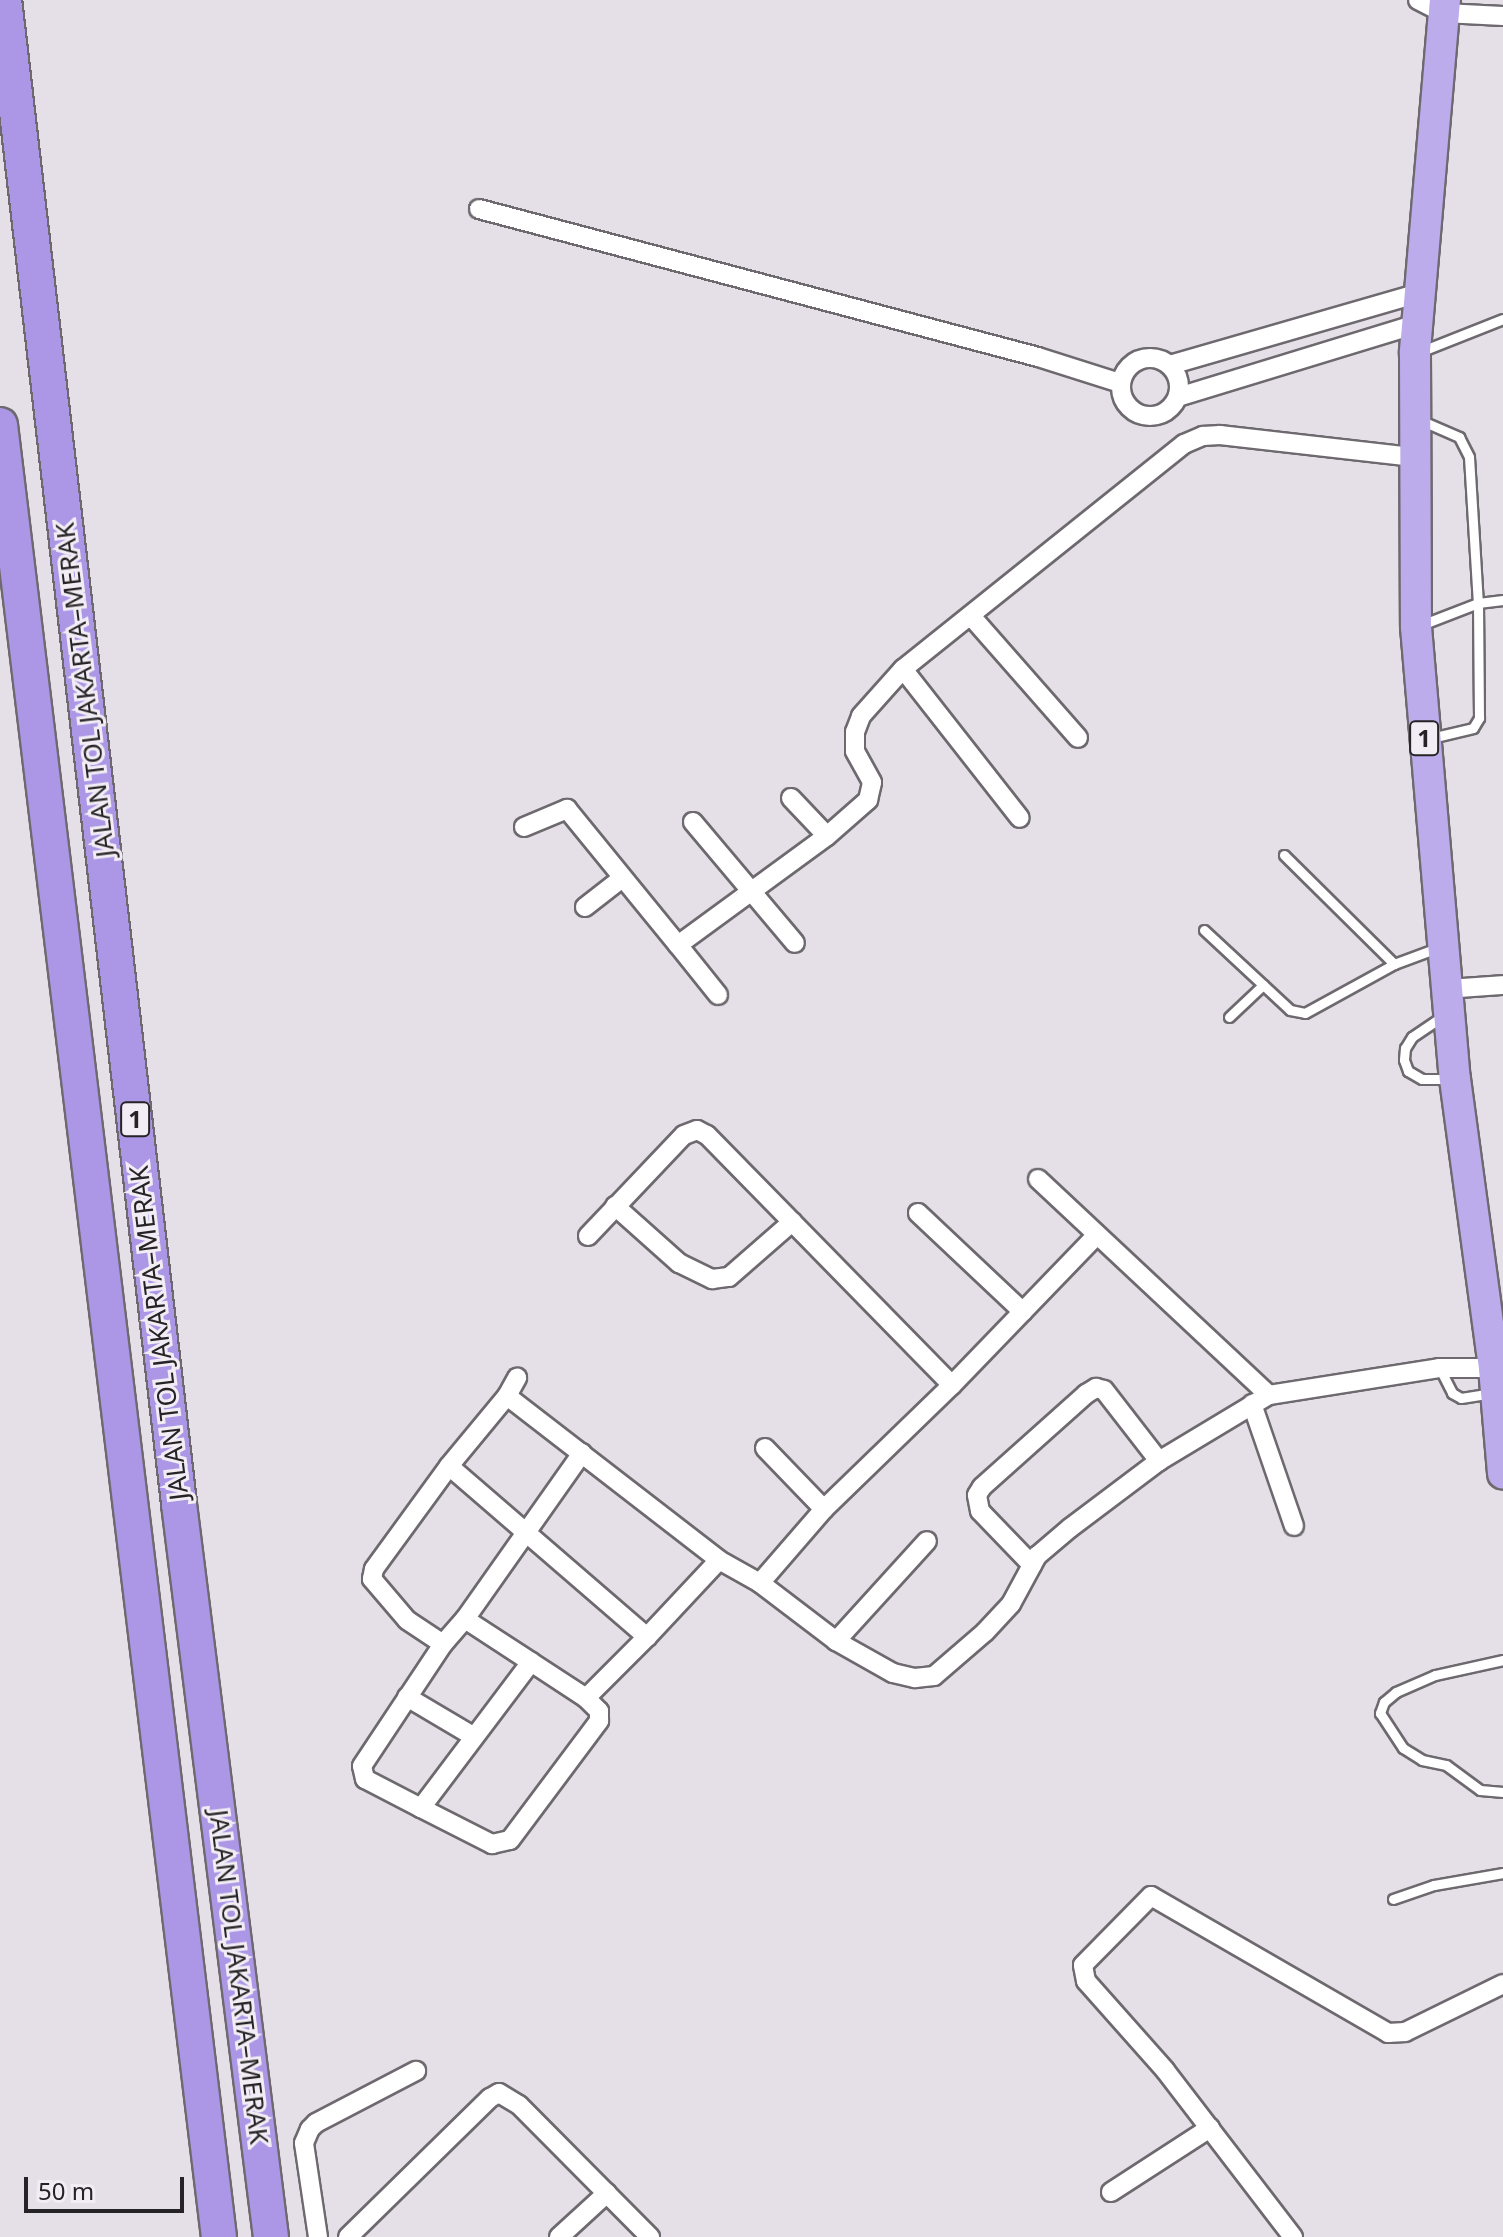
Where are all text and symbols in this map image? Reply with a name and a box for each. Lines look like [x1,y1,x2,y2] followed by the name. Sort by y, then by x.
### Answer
[49,521,121,859] street label: JALAN TOL JAKARTA–MERAK
[1408,718,1440,758] road number: 1
[119,1099,151,1139] road number: 1
[123,1164,195,1502] street label: JALAN TOL JAKARTA–MERAK
[203,1808,275,2146] street label: JALAN TOL JAKARTA–MERAK
[28,2161,188,2211] scale bar
[38,2174,94,2207] text: 50 m

